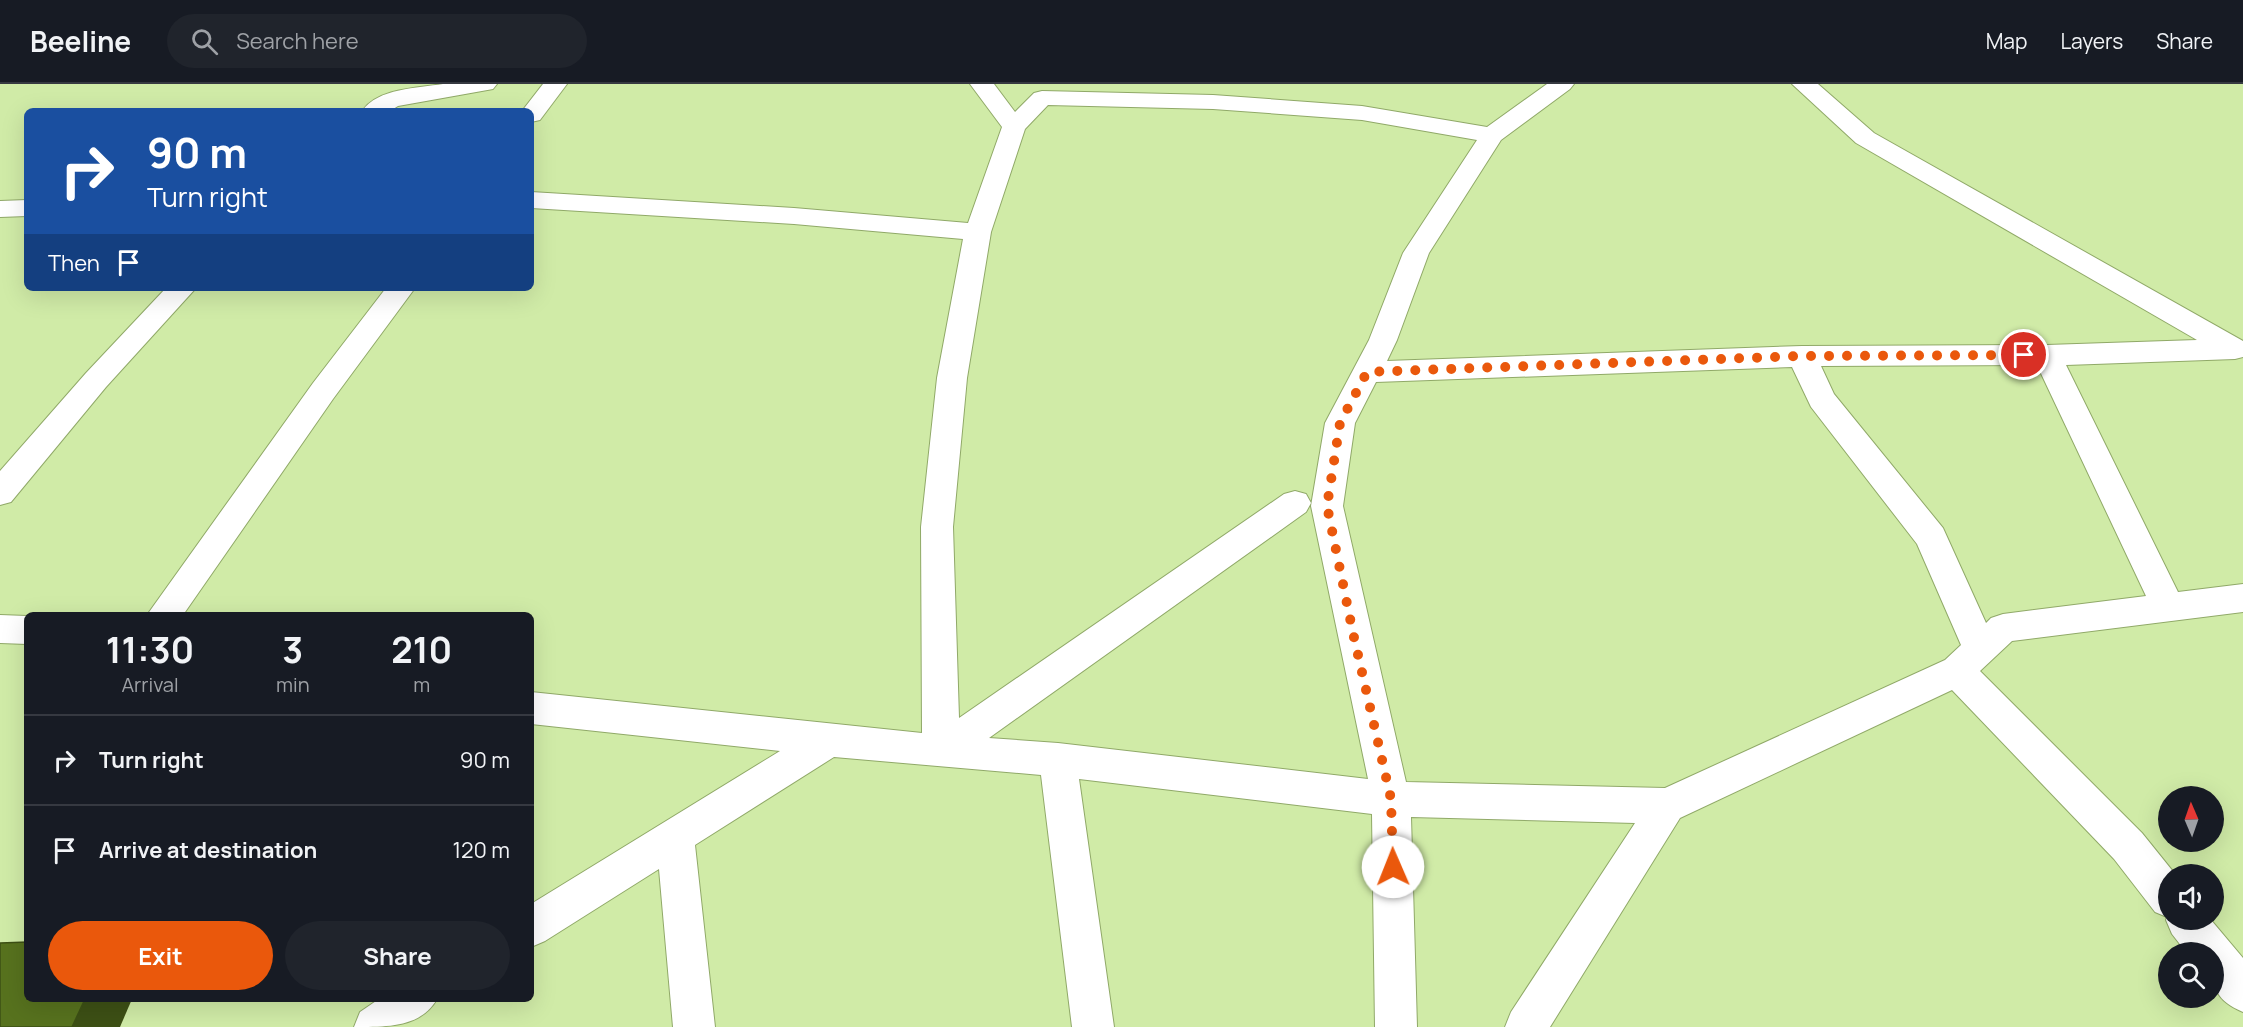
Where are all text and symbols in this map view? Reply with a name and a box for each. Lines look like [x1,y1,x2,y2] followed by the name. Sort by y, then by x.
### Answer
[167,14,587,68] search box
[30,22,131,60] text: Beeline
[188,25,221,58] icon: search
[236,26,359,56] text: Search here
[1986,27,2027,55] text: Map
[2060,27,2123,55] text: Layers
[2156,27,2213,55] text: Share
[147,123,247,181] text: 90 m
[48,132,126,210] icon: right
[147,178,268,215] text: Turn right
[112,246,145,279] icon: arrive
[48,248,100,278] text: Then
[1998,329,2049,380] pin
[2007,338,2040,371] icon: arrive
[106,625,194,674] text: 11:30
[282,625,303,674] text: 3
[391,625,452,674] text: 210
[121,671,179,698] text: Arrival
[276,671,310,698] text: min
[413,671,430,698] text: m
[48,744,81,777] icon: right
[99,745,204,775] text: Turn right
[460,745,510,775] text: 90 m
[2158,786,2224,852] north arrow
[2158,786,2224,1008] map controls
[48,834,81,867] icon: arrive
[99,835,317,865] text: Arrive at destination
[452,835,510,865] text: 120 m
[1361,835,1425,899] position arrow
[2158,864,2224,930] button: sound
[48,921,273,990] button: Exit
[285,921,510,990] button: Share
[2158,942,2224,1008] button: search

